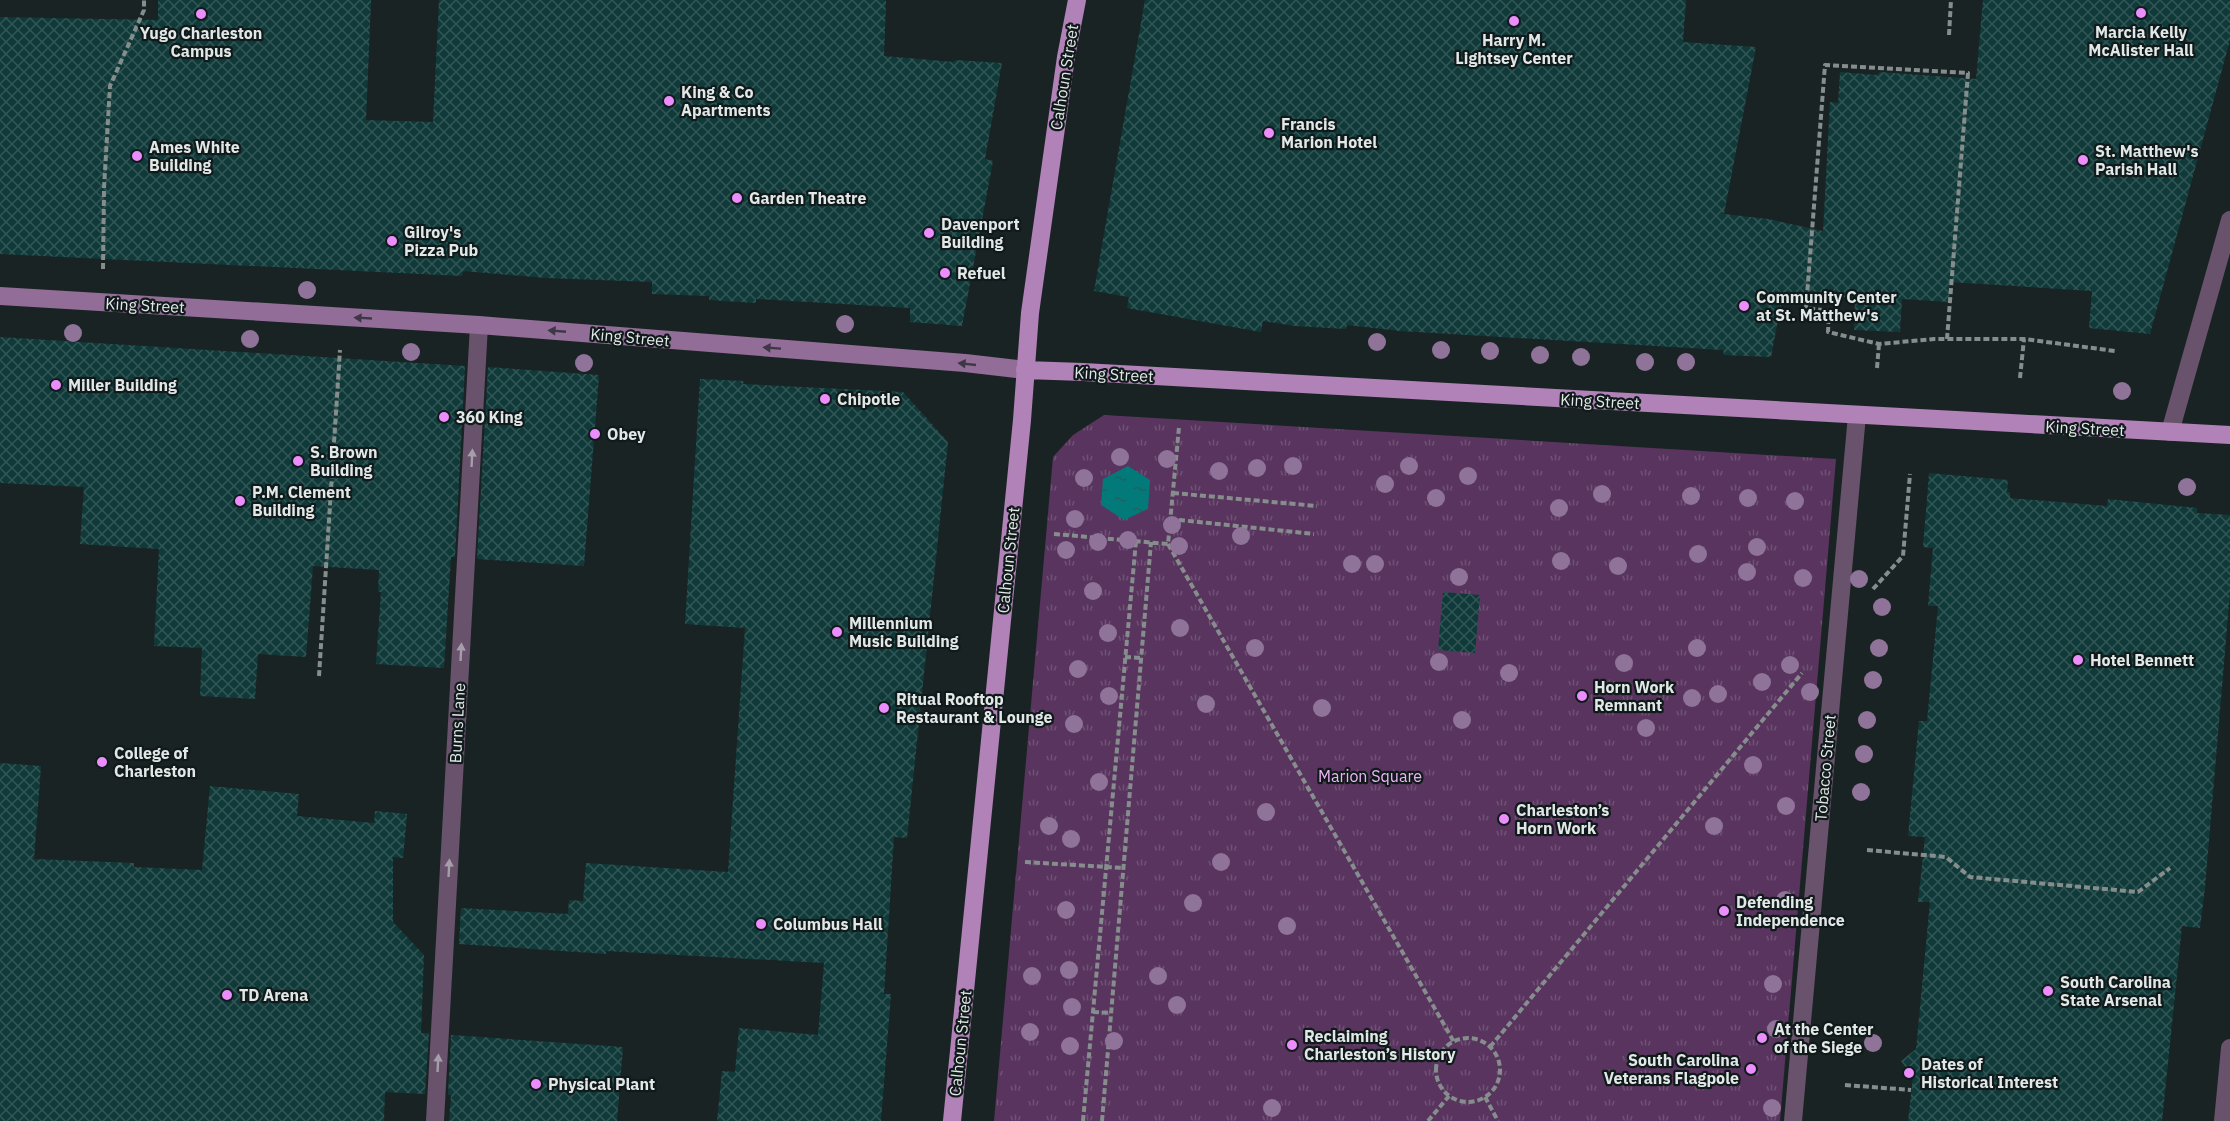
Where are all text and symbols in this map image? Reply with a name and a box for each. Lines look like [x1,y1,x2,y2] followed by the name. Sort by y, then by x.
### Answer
[2134,6,2148,20] marker: Marcia Kelly McAlister Hall
[194,7,208,21] marker: Yugo Charleston Campus
[1507,14,1521,28] marker: Harry M. Lightsey Center
[2088,22,2194,60] place label: Marcia Kelly McAlister Hall
[140,23,262,61] place label: Yugo Charleston Campus
[1046,23,1082,131] street label: Calhoun Street
[1455,30,1573,68] place label: Harry M. Lightsey Center
[681,82,770,120] place label: King & Co Apartments
[662,94,676,108] marker: King & Co Apartments
[1281,114,1377,152] place label: Francis Marion Hotel
[1262,126,1276,140] marker: Francis Marion Hotel
[149,137,240,175] place label: Ames White Building
[2095,141,2199,179] place label: St. Matthew's Parish Hall
[130,149,144,163] marker: Ames White Building
[2076,153,2090,167] marker: St. Matthew's Parish Hall
[749,188,866,208] place label: Garden Theatre
[730,191,744,205] marker: Garden Theatre
[941,214,1020,252] place label: Davenport Building
[404,222,479,260] place label: Gilroy's Pizza Pub
[922,226,936,240] marker: Davenport Building
[385,234,399,248] marker: Gilroy's Pizza Pub
[957,263,1006,283] place label: Refuel
[938,266,952,280] marker: Refuel
[1756,287,1897,325] place label: Community Center at St. Matthew's
[105,293,185,317] street label: King Street
[1737,299,1751,313] marker: Community Center at St. Matthew's
[353,313,372,323] one-way arrow
[590,324,670,350] street label: King Street
[548,327,567,336] one-way arrow
[763,344,782,353] one-way arrow
[957,359,976,369] one-way arrow
[1074,362,1154,386] street label: King Street
[68,375,177,395] place label: Miller Building
[49,378,63,392] marker: Miller Building
[837,389,900,409] place label: Chipotle
[1560,389,1640,413] street label: King Street
[818,392,832,406] marker: Chipotle
[456,407,523,427] place label: 360 King
[437,410,451,424] marker: 360 King
[2045,416,2125,440] street label: King Street
[607,424,646,444] place label: Obey
[588,427,602,441] marker: Obey
[310,442,378,480] place label: S. Brown Building
[467,448,476,467] one-way arrow
[291,454,305,468] marker: S. Brown Building
[252,482,351,520] place label: P.M. Clement Building
[233,494,247,508] marker: P.M. Clement Building
[992,506,1024,614] street label: Calhoun Street
[849,613,959,651] place label: Millennium Music Building
[830,625,844,639] marker: Millennium Music Building
[457,643,466,662] one-way arrow
[2090,650,2194,670] place label: Hotel Bennett
[2071,653,2085,667] marker: Hotel Bennett
[1594,677,1675,715] place label: Horn Work Remnant
[445,682,469,764] street label: Burns Lane
[896,689,1052,727] place label: Ritual Rooftop Restaurant & Lounge
[1575,689,1589,703] marker: Horn Work Remnant
[877,701,891,715] marker: Ritual Rooftop Restaurant & Lounge
[1810,714,1840,822] street label: Tobacco Street
[114,743,196,781] place label: College of Charleston
[95,755,109,769] marker: College of Charleston
[1318,766,1422,786] park label: Marion Square
[1516,800,1609,838] place label: Charleston’s Horn Work
[1497,812,1511,826] marker: Charleston’s Horn Work
[445,858,454,877] one-way arrow
[1736,892,1845,930] place label: Defending Independence
[1717,904,1731,918] marker: Defending Independence
[773,914,883,934] place label: Columbus Hall
[754,917,768,931] marker: Columbus Hall
[2060,972,2171,1010] place label: South Carolina State Arsenal
[2041,984,2055,998] marker: South Carolina State Arsenal
[239,985,308,1005] place label: TD Arena
[220,988,234,1002] marker: TD Arena
[944,989,976,1097] street label: Calhoun Street
[1774,1019,1874,1057] place label: At the Center of the Siege
[1304,1026,1456,1064] place label: Reclaiming Charleston’s History
[1755,1031,1769,1045] marker: At the Center of the Siege
[1285,1038,1299,1052] marker: Reclaiming Charleston’s History
[1604,1050,1739,1088] place label: South Carolina Veterans Flagpole
[434,1053,443,1072] one-way arrow
[1921,1054,2058,1092] place label: Dates of Historical Interest
[1744,1062,1758,1076] marker: South Carolina Veterans Flagpole
[1902,1066,1916,1080] marker: Dates of Historical Interest
[548,1074,655,1094] place label: Physical Plant
[529,1077,543,1091] marker: Physical Plant

